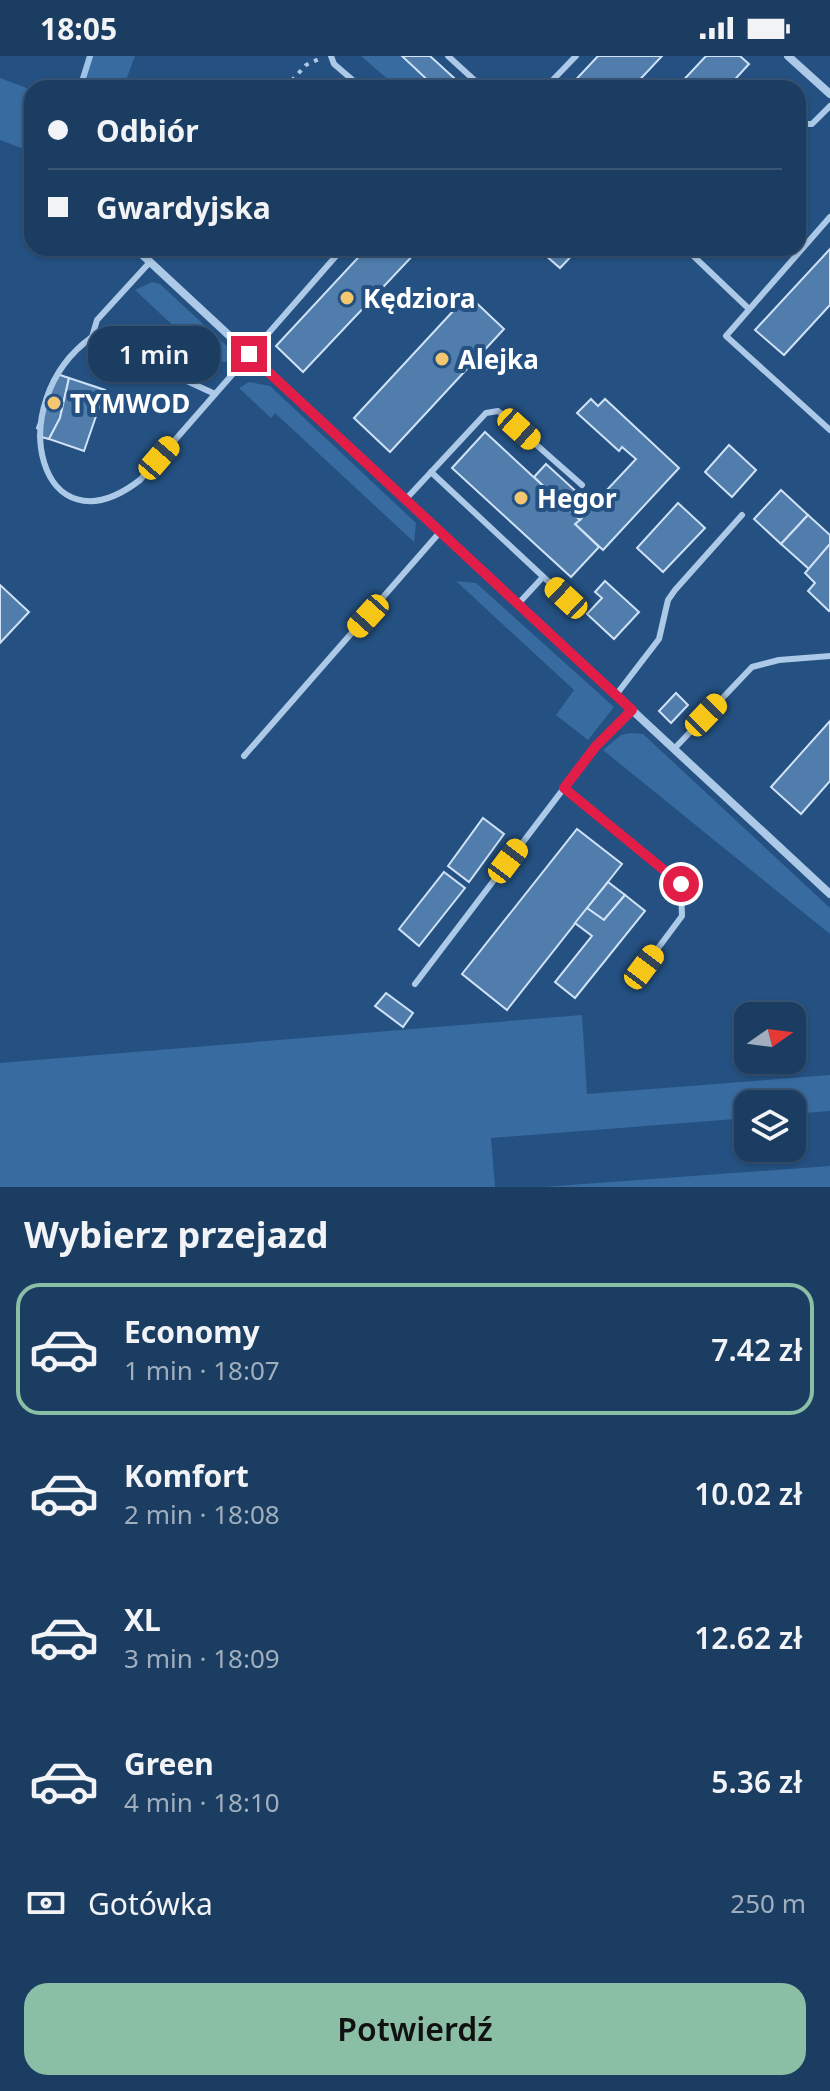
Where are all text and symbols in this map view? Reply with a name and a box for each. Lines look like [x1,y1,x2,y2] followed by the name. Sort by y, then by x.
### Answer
[40,8,117,49] text: 18:05
[96,110,199,151] text: Odbiór
[96,187,271,228] text: Gwardyjska
[363,280,476,316] place label: Kędziora
[338,289,356,307] marker: Kędziora
[89,326,221,382] callout: 1 min
[119,336,189,372] text: 1 min
[231,336,267,372] route end
[458,341,539,377] place label: Alejka
[433,350,451,368] marker: Alejka
[70,385,190,421] place label: TYMWOD
[45,394,63,412] marker: TYMWOD
[493,404,545,454] car
[134,432,184,484] car
[537,480,617,516] place label: Hegor
[512,489,530,507] marker: Hegor
[540,573,592,623] car
[343,590,393,642] car
[681,689,731,741] car
[484,835,532,887] car
[663,866,699,902] route start
[620,941,668,993] car
[734,1002,806,1074] north arrow
[734,1002,806,1162] map controls
[734,1090,806,1162] button: layers
[24,1210,328,1259] text: Wybierz przejazd
[124,1311,260,1352] text: Economy
[28,1313,100,1385] icon: car
[711,1329,802,1370] text: 7.42 zł
[124,1352,280,1388] text: 1 min · 18:07
[124,1455,249,1496] text: Komfort
[28,1457,100,1529] icon: car
[694,1473,802,1514] text: 10.02 zł
[124,1496,280,1532] text: 2 min · 18:08
[124,1599,161,1640] text: XL
[28,1601,100,1673] icon: car
[694,1617,802,1658] text: 12.62 zł
[124,1640,280,1676] text: 3 min · 18:09
[124,1743,214,1784] text: Green
[28,1745,100,1817] icon: car
[711,1761,802,1802] text: 5.36 zł
[124,1784,280,1820] text: 4 min · 18:10
[24,1881,68,1925] icon: cash
[88,1883,213,1924] text: Gotówka
[730,1885,806,1921] text: 250 m
[24,1983,806,2075] button: Potwierdź

